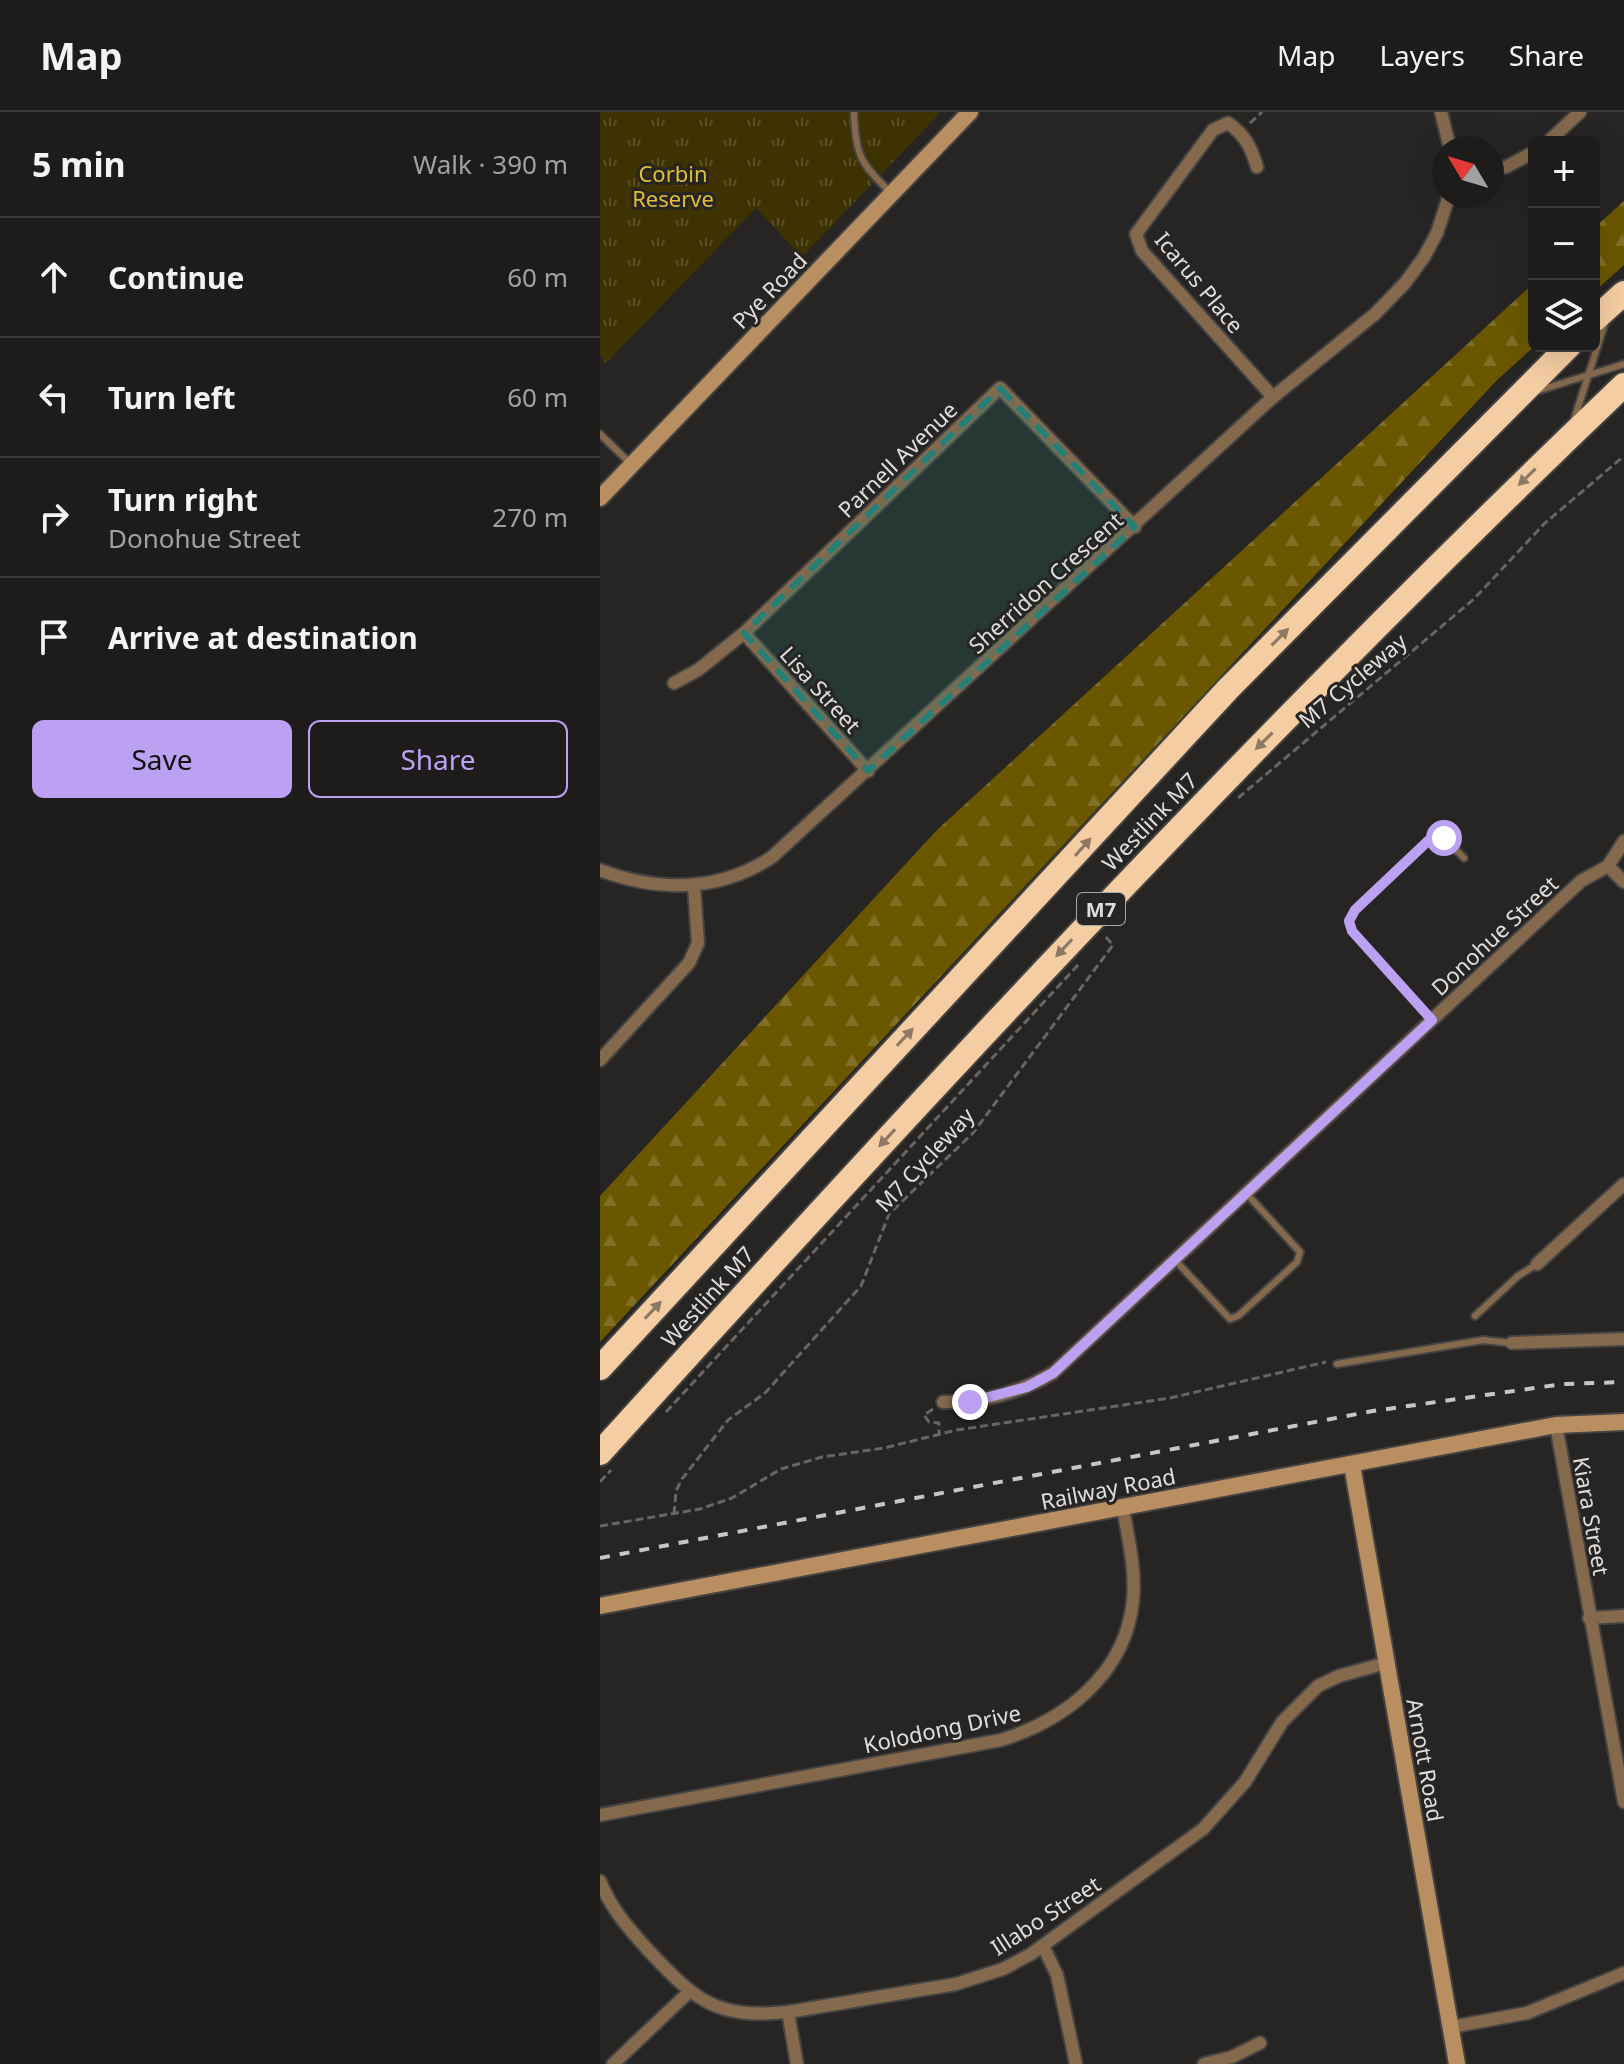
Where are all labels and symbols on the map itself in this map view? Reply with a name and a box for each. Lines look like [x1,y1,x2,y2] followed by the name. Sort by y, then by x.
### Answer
[1432,136,1504,208] north arrow
[632,158,714,213] park label: Corbin Reserve
[1149,225,1251,339] street label: Icarus Place
[725,245,813,335] street label: Pye Road
[831,394,963,524] street label: Parnell Avenue
[1518,468,1537,486] one-way arrow
[961,505,1129,659] street label: Sherridon Crescent
[1292,625,1413,734] street label: M7 Cycleway
[1270,628,1288,647] one-way arrow
[774,639,868,739] street label: Lisa Street
[1256,731,1274,750] one-way arrow
[1094,765,1204,877] street label: Westlink M7
[1426,820,1462,856] route start
[1073,837,1091,856] one-way arrow
[1424,868,1564,1002] street label: Donohue Street
[1077,893,1125,925] road number: M7
[1056,938,1074,957] one-way arrow
[896,1028,914,1047] one-way arrow
[868,1100,981,1218] street label: M7 Cycleway
[879,1128,897,1147] one-way arrow
[654,1239,760,1353] street label: Westlink M7
[643,1301,661,1320] one-way arrow
[952,1384,988,1420] route end
[1567,1454,1617,1578] street label: Kiara Street
[1038,1460,1178,1516] street label: Railway Road
[1400,1696,1452,1824] street label: Arnott Road
[861,1697,1023,1759] street label: Kolodong Drive
[984,1868,1106,1962] street label: Illabo Street

